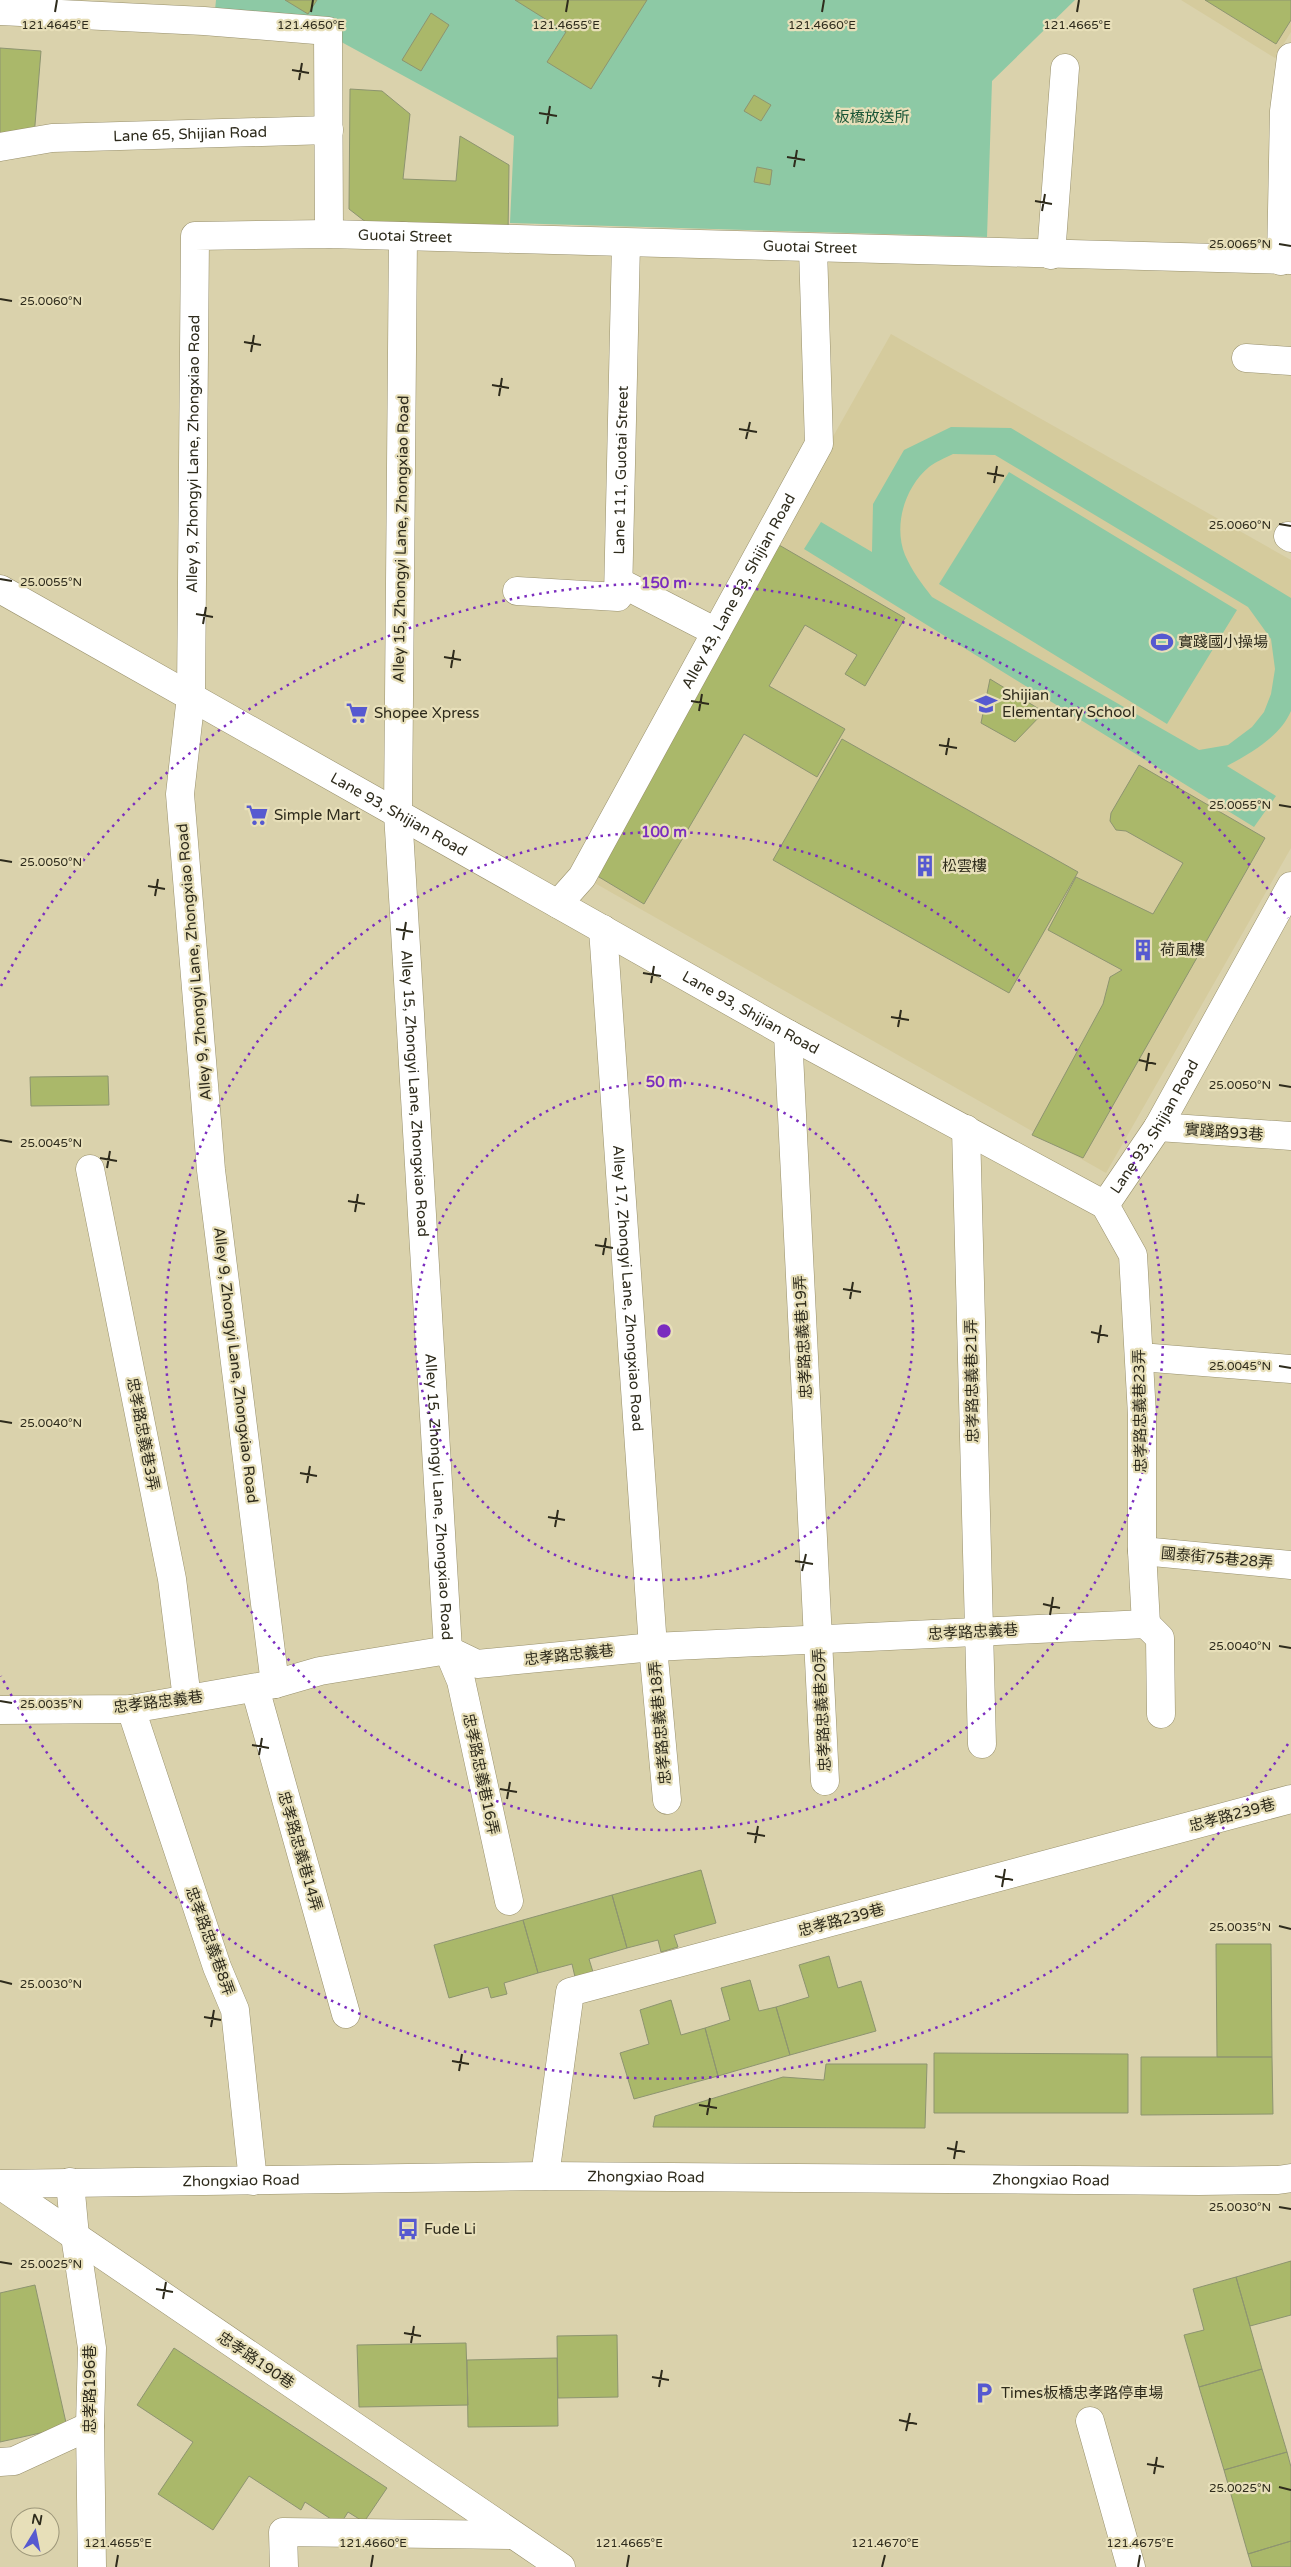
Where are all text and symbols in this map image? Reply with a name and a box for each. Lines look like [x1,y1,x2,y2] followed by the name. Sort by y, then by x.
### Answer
[21,18,89,32] text: 121.4645°E
[277,18,345,32] text: 121.4650°E
[532,18,600,32] text: 121.4655°E
[788,18,856,32] text: 121.4660°E
[1043,18,1111,32] text: 121.4665°E
[834,108,910,126] park label: 板橋放送所
[113,123,267,145] street label: Lane 65, Shijian Road
[358,226,453,246] street label: Guotai Street
[763,237,858,257] street label: Guotai Street
[1209,237,1271,251] text: 25.0065°N
[20,294,82,308] text: 25.0060°N
[183,315,203,593] street label: Alley 9, Zhongyi Lane, Zhongxiao Road
[610,385,632,555] street label: Lane 111, Guotai Street
[389,395,413,683] street label: Alley 15, Zhongyi Lane, Zhongxiao Road
[678,490,799,692] street label: Alley 43, Lane 93, Shijian Road
[1209,518,1271,532] text: 25.0060°N
[641,574,687,592] text: 150 m
[20,575,82,589] text: 25.0055°N
[1149,629,1175,655] sports icon: 實踐國小操場
[1178,633,1268,651] place label: 實踐國小操場
[1002,686,1135,721] place label: Shijian Elementary School
[973,691,999,717] school or university icon: Shijian Elementary School
[344,700,370,726] supermarket icon: Shopee Xpress
[374,704,480,722] place label: Shopee Xpress
[327,768,470,860] street label: Lane 93, Shijian Road
[1209,798,1271,812] text: 25.0055°N
[244,802,270,828] supermarket icon: Simple Mart
[274,806,361,824] place label: Simple Mart
[173,823,215,1101] street label: Alley 9, Zhongyi Lane, Zhongxiao Road
[641,823,687,841] text: 100 m
[912,853,938,879] building icon: 松雲樓
[20,855,82,869] text: 25.0050°N
[942,857,987,875] place label: 松雲樓
[1130,937,1156,963] building icon: 荷風樓
[1160,941,1205,959] place label: 荷風樓
[397,949,432,1238] street label: Alley 15, Zhongyi Lane, Zhongxiao Road
[679,967,822,1058] street label: Lane 93, Shijian Road
[1106,1056,1202,1197] street label: Lane 93, Shijian Road
[646,1073,682,1091] text: 50 m
[1209,1078,1271,1092] text: 25.0050°N
[1184,1120,1264,1144] street label: 實踐路93巷
[20,1136,82,1150] text: 25.0045°N
[609,1144,647,1432] street label: Alley 17, Zhongyi Lane, Zhongxiao Road
[210,1226,262,1504] street label: Alley 9, Zhongyi Lane, Zhongxiao Road
[791,1275,815,1399] street label: 忠孝路忠義巷19弄
[962,1319,982,1443] street label: 忠孝路忠義巷21弄
[655,1322,673,1340] centre of rings
[1130,1349,1150,1473] street label: 忠孝路忠義巷23弄
[421,1353,456,1641] street label: Alley 15, Zhongyi Lane, Zhongxiao Road
[1209,1359,1271,1373] text: 25.0045°N
[123,1376,163,1492] street label: 忠孝路忠義巷3弄
[20,1416,82,1430] text: 25.0040°N
[1160,1544,1274,1572] street label: 國泰街75巷28弄
[928,1621,1018,1643] street label: 忠孝路忠義巷
[1209,1639,1271,1653] text: 25.0040°N
[523,1641,615,1669] street label: 忠孝路忠義巷
[810,1648,834,1772] street label: 忠孝路忠義巷20弄
[646,1661,674,1785] street label: 忠孝路忠義巷18弄
[112,1688,204,1716] street label: 忠孝路忠義巷
[20,1697,82,1711] text: 25.0035°N
[459,1712,503,1836] street label: 忠孝路忠義巷16弄
[274,1789,326,1913] street label: 忠孝路忠義巷14弄
[1187,1795,1277,1835] street label: 忠孝路239巷
[182,1884,238,1998] street label: 忠孝路忠義巷8弄
[796,1900,886,1940] street label: 忠孝路239巷
[1209,1920,1271,1934] text: 25.0035°N
[20,1977,82,1991] text: 25.0030°N
[587,2167,705,2186] street label: Zhongxiao Road
[992,2170,1110,2189] street label: Zhongxiao Road
[182,2171,300,2190] street label: Zhongxiao Road
[1209,2200,1271,2214] text: 25.0030°N
[395,2216,421,2242] bus stop icon: Fude Li
[424,2220,476,2238] place label: Fude Li
[20,2257,82,2271] text: 25.0025°N
[214,2328,298,2392] street label: 忠孝路190巷
[81,2345,99,2433] street label: 忠孝路196巷
[971,2380,997,2406] parking icon: Times板橋忠孝路停車場
[1001,2384,1163,2402] place label: Times板橋忠孝路停車場
[1209,2481,1271,2495] text: 25.0025°N
[10,2507,60,2557] north arrow
[30,2510,44,2529] text: N
[84,2536,152,2550] text: 121.4655°E
[339,2536,407,2550] text: 121.4660°E
[595,2536,663,2550] text: 121.4665°E
[851,2536,919,2550] text: 121.4670°E
[1106,2536,1174,2550] text: 121.4675°E

